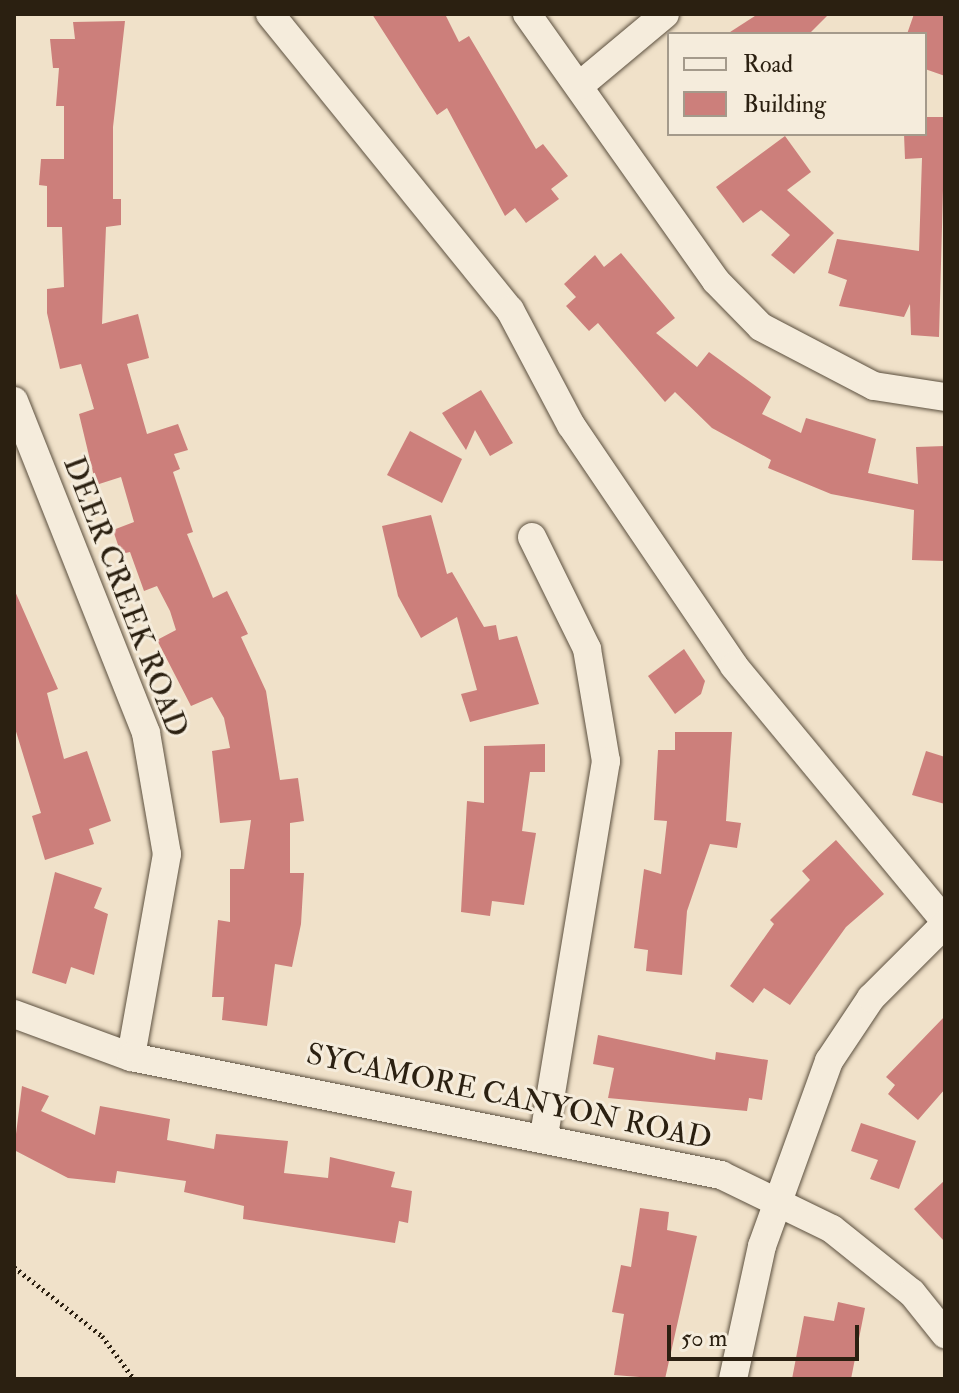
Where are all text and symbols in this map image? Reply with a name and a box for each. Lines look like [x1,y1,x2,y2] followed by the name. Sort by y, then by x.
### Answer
[667,32,927,136] legend
[743,49,793,80] text: Road
[743,89,826,120] text: Building
[55,452,195,742] street label: DEER CREEK ROAD
[303,1036,715,1158] street label: SYCAMORE CANYON ROAD
[671,1309,863,1359] scale bar
[681,1323,727,1354] text: 50 m

